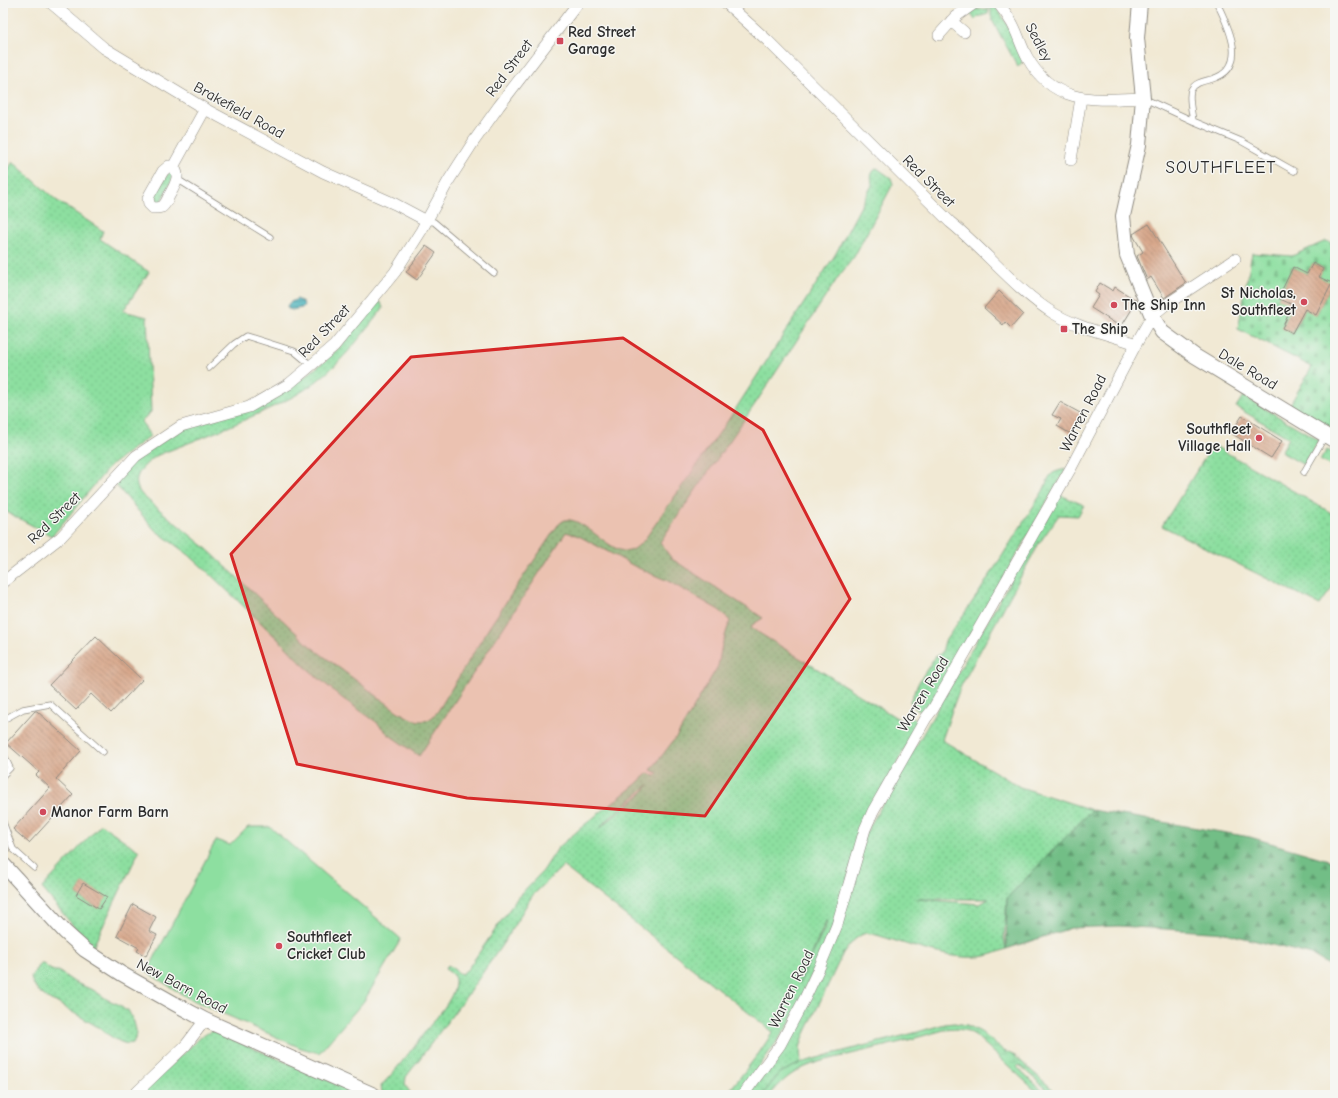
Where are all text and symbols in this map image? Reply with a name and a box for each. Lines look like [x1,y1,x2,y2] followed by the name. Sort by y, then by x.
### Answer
[1021,20,1057,65] street label: Sedley
[568,23,637,58] place label: Red Street Garage
[482,35,537,100] street label: Red Street
[555,36,565,46] marker: Red Street Garage
[191,78,287,142] street label: Brakefield Road
[899,151,959,211] street label: Red Street
[1166,158,1276,177] district label: SOUTHFLEET
[1221,284,1297,319] place label: St Nicholas, Southfleet
[1122,296,1206,314] place label: The Ship Inn
[1299,297,1309,307] marker: St Nicholas, Southfleet
[294,300,354,361] street label: Red Street
[1109,300,1119,310] marker: The Ship Inn
[1072,320,1128,338] place label: The Ship
[1059,324,1069,334] marker: The Ship
[1215,344,1281,394] street label: Dale Road
[1056,371,1110,455] street label: Warren Road
[1178,420,1252,455] place label: Southfleet Village Hall
[1254,433,1264,443] marker: Southfleet Village Hall
[24,488,85,548] street label: Red Street
[894,653,952,735] street label: Warren Road
[51,803,169,821] place label: Manor Farm Barn
[38,807,48,817] marker: Manor Farm Barn
[287,928,366,963] place label: Southfleet Cricket Club
[274,941,284,951] marker: Southfleet Cricket Club
[764,947,818,1031] street label: Warren Road
[134,955,230,1017] street label: New Barn Road

